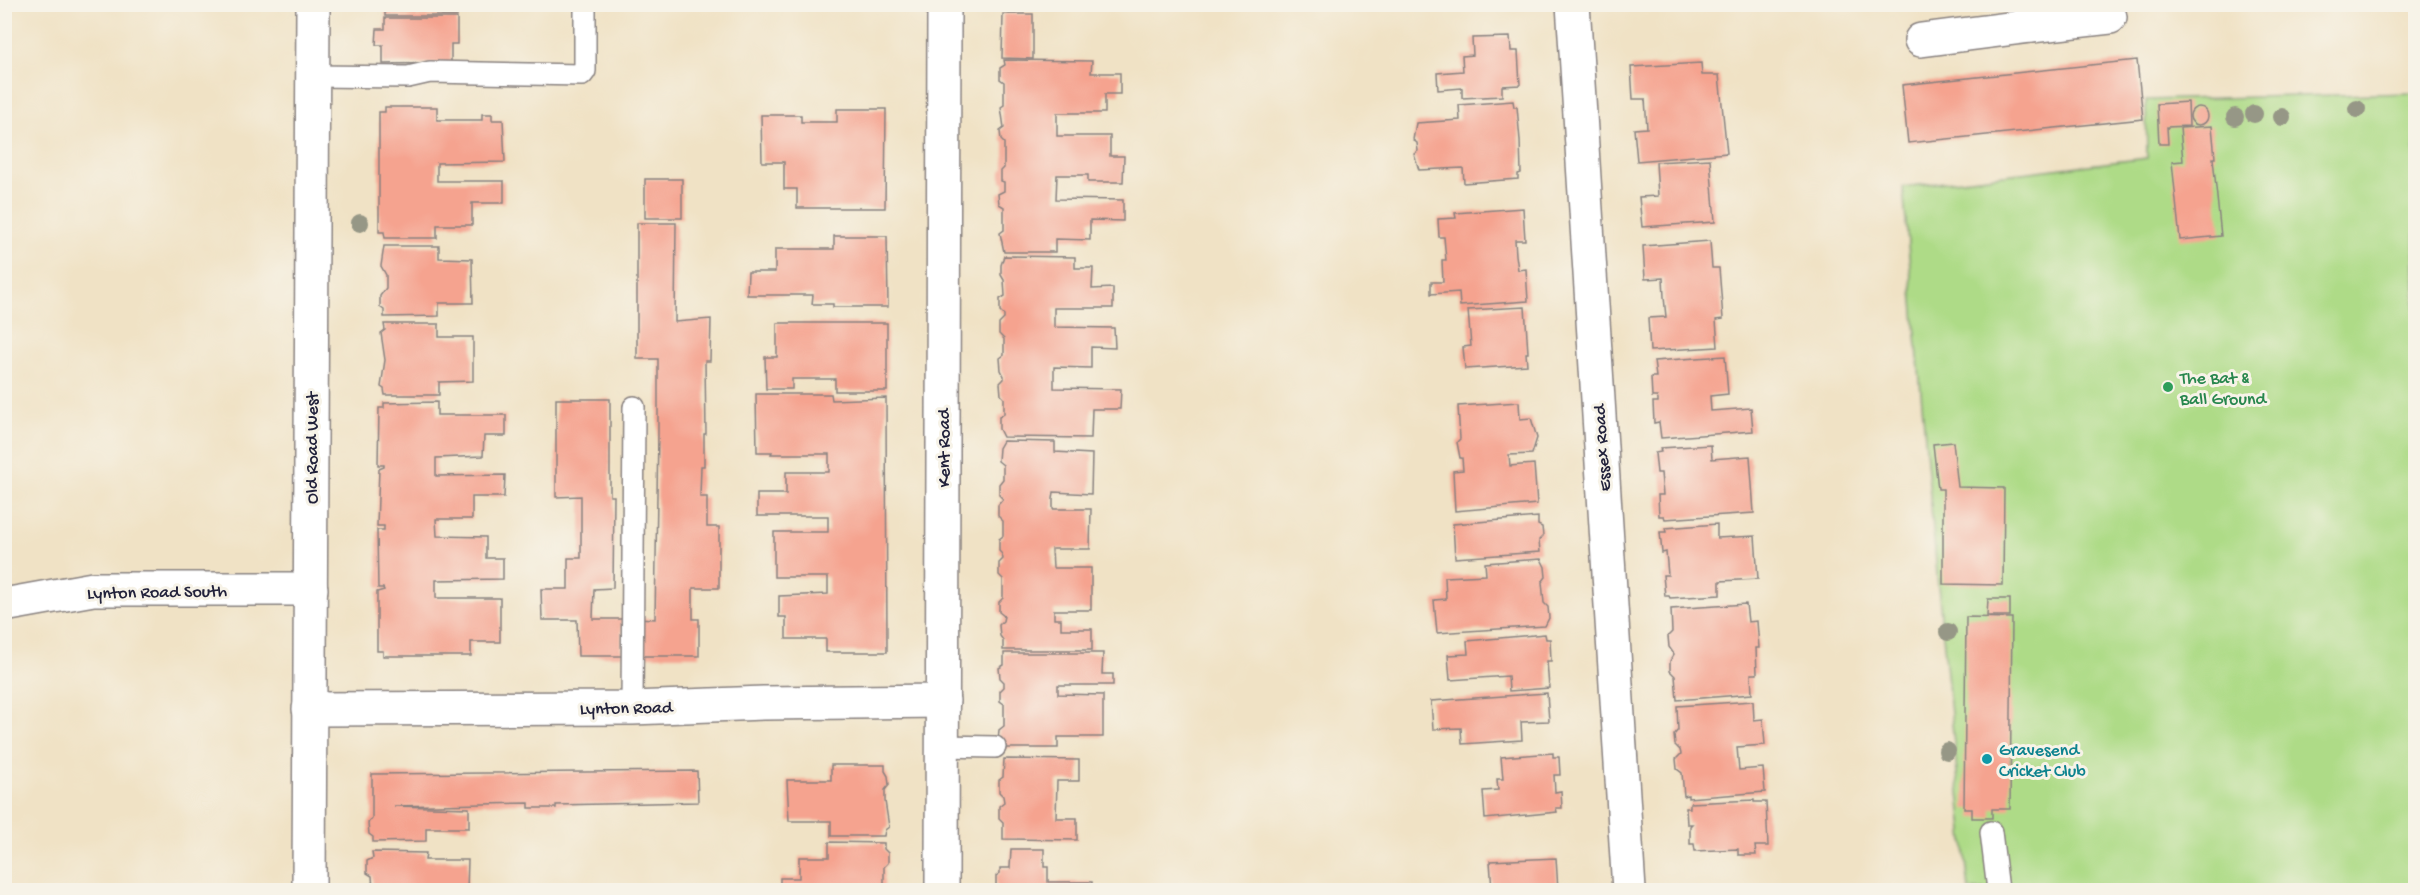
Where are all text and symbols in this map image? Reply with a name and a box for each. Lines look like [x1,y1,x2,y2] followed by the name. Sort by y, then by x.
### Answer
[2179,369,2267,411] place label: The Bat & Ball Ground
[2161,380,2175,394] marker: The Bat & Ball Ground
[303,390,324,504] street label: Old Road West
[1590,402,1617,492] street label: Essex Road
[935,407,956,487] street label: Kent Road
[87,582,228,605] street label: Lynton Road South
[579,698,674,721] street label: Lynton Road
[1999,741,2086,783] place label: Gravesend Cricket Club
[1980,752,1994,766] marker: Gravesend Cricket Club

